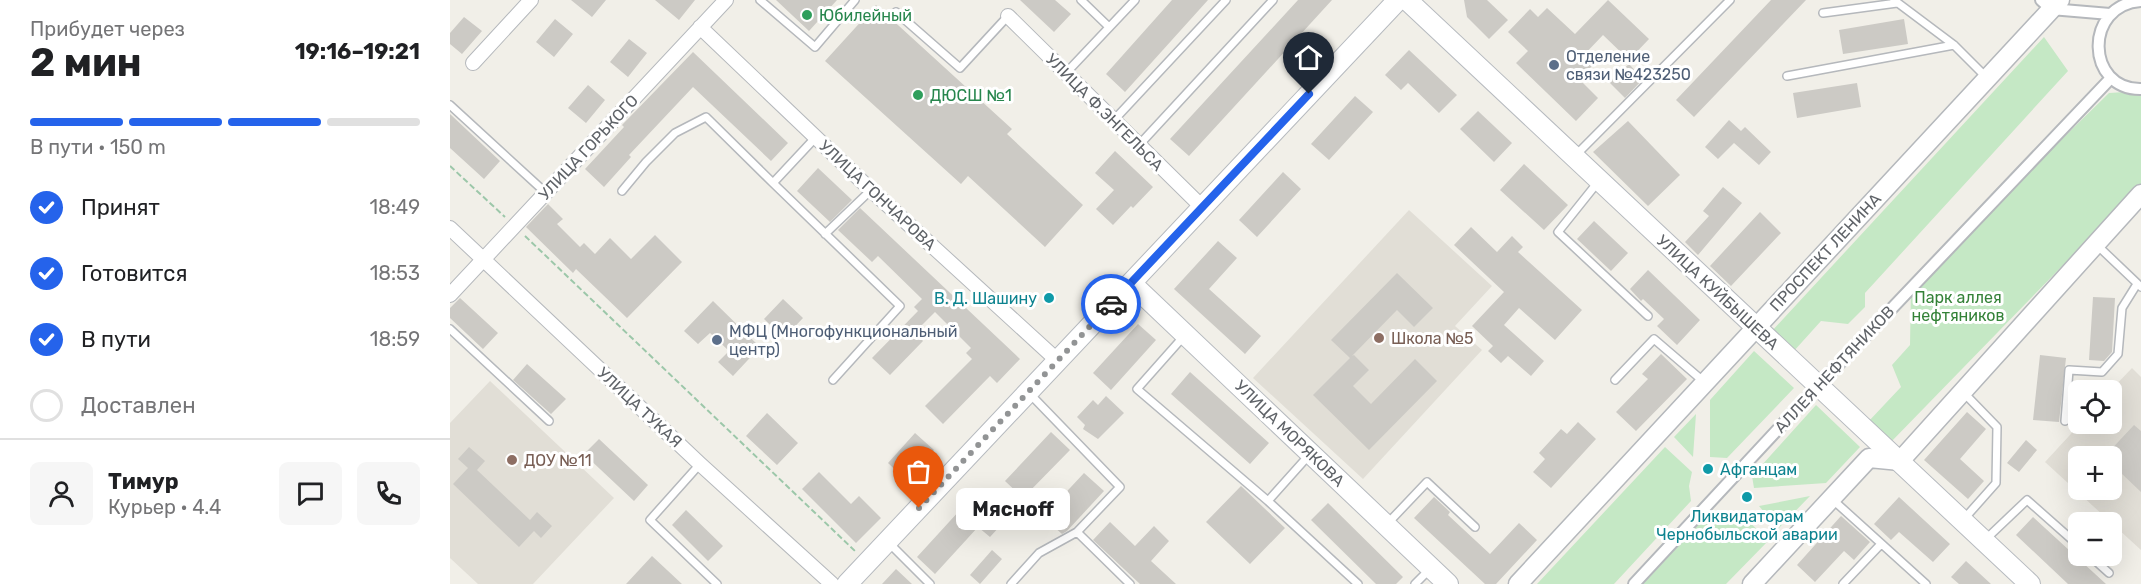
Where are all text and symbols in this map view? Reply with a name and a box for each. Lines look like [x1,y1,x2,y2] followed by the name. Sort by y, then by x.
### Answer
[819,6,912,25] place label: Юбилейный
[800,8,814,22] marker: Юбилейный
[30,17,185,41] text: Прибудет через
[1283,32,1334,94] pin
[295,38,420,65] text: 19:16–19:21
[30,40,142,86] text: 2 мин
[1292,41,1325,74] icon: home
[1566,47,1691,84] place label: Отделение связи №423250
[1042,50,1168,175] street label: УЛИЦА Ф.ЭНГЕЛЬСА
[1547,58,1561,72] marker: Отделение связи №423250
[930,86,1012,105] place label: ДЮСШ №1
[911,88,925,102] marker: ДЮСШ №1
[535,91,642,204] street label: УЛИЦА ГОРЬКОГО
[30,135,166,159] text: В пути · 150 m
[815,136,940,255] street label: УЛИЦА ГОНЧАРОВА
[1766,189,1885,315] street label: ПРОСПЕКТ ЛЕНИНА
[30,191,63,224] icon: check
[81,194,160,221] text: Принят
[369,195,420,219] text: 18:49
[1653,231,1783,354] street label: УЛИЦА КУЙБЫШЕВА
[30,257,63,290] icon: check
[81,260,187,287] text: Готовится
[370,261,420,285] text: 18:53
[1081,274,1141,334] courier
[1095,288,1128,321] icon: car
[1912,288,2004,325] park label: Парк аллея нефтяников
[934,289,1037,308] place label: В. Д. Шашину
[1042,291,1056,305] marker: В. Д. Шашину
[1771,302,1898,437] street label: АЛЛЕЯ НЕФТЯНИКОВ
[729,322,958,359] place label: МФЦ (Многофункциональный центр)
[30,323,63,356] icon: check
[81,326,151,353] text: В пути
[370,327,420,351] text: 18:59
[1391,329,1474,348] place label: Школа №5
[1372,331,1386,345] marker: Школа №5
[710,333,724,347] marker: МФЦ (Многофункциональный центр)
[593,363,686,451] street label: УЛИЦА ТУКАЯ
[1231,376,1349,491] street label: УЛИЦА МОРЯКОВА
[2068,380,2122,566] map controls
[2068,380,2122,434] button: locate
[81,392,196,419] text: Доставлен
[893,446,944,508] pin
[2068,446,2122,500] button: +
[524,451,592,470] place label: ДОУ №11
[505,453,519,467] marker: ДОУ №11
[902,455,935,488] icon: bag
[1720,460,1797,479] place label: Афганцам
[30,462,93,525] button: person
[279,462,342,525] button: chat
[357,462,420,525] button: phone
[1701,462,1715,476] marker: Афганцам
[108,468,179,495] text: Тимур
[955,487,1069,529] callout: Мясноff
[1740,490,1754,504] marker: Ликвидаторам Чернобыльской аварии
[108,495,221,519] text: Курьер · 4.4
[972,497,1054,521] text: Мясноff
[1656,507,1838,544] place label: Ликвидаторам Чернобыльской аварии
[2068,512,2122,566] button: −

